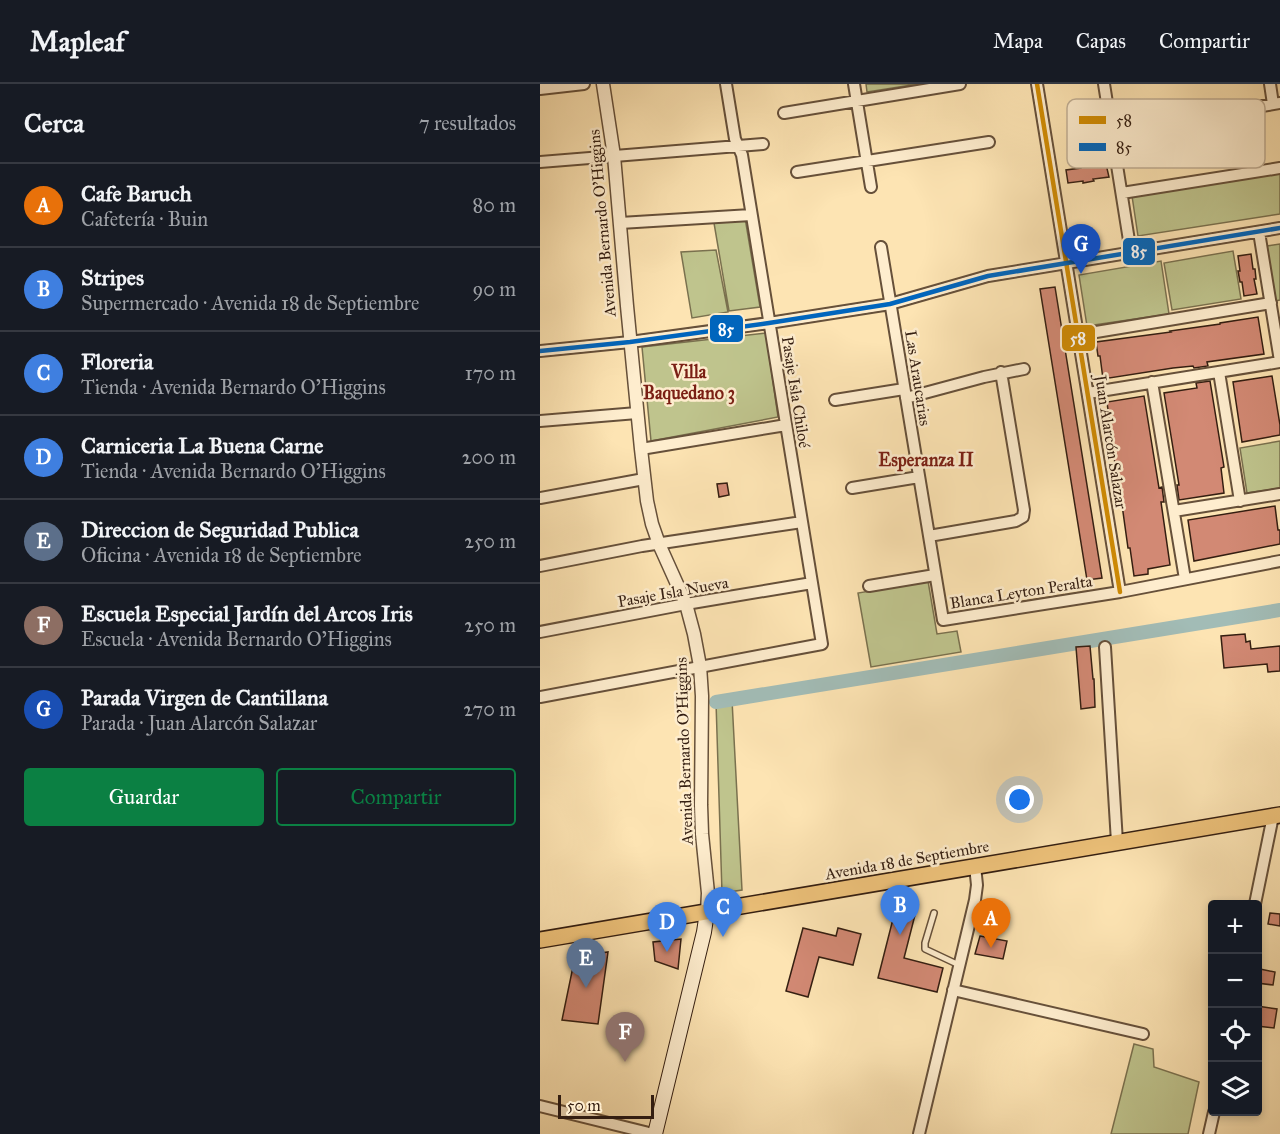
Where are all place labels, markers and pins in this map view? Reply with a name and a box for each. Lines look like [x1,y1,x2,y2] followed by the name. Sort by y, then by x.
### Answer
[1062,224,1100,274] pin: G
[880,886,920,935] pin: B
[704,888,742,937] pin: C
[972,898,1010,948] pin: A
[648,902,686,952] pin: D
[566,938,606,988] pin: E
[606,1012,644,1062] pin: F

